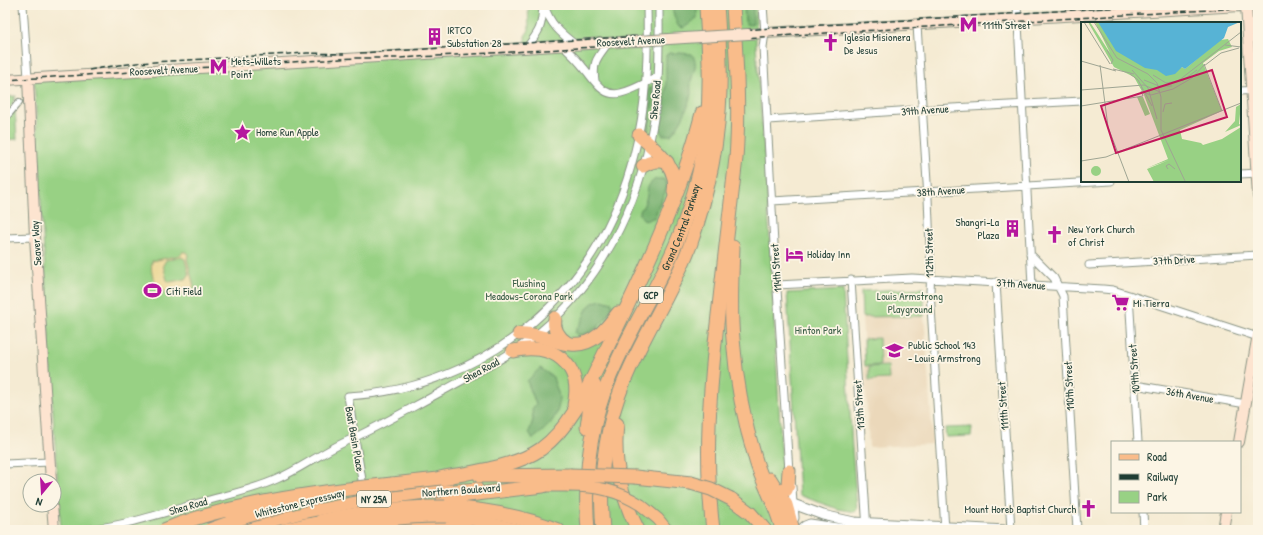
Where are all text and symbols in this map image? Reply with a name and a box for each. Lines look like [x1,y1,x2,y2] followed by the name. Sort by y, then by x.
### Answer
[959,15,979,35] metro station icon: 111th Street
[982,18,1031,32] place label: 111th Street
[1081,22,1241,182] inset map
[447,23,502,50] place label: IRTCO Substation 28
[424,26,444,46] building icon: IRTCO Substation 28
[844,30,911,57] place label: Iglesia Misionera De Jesus
[596,32,666,50] street label: Roosevelt Avenue
[821,33,841,53] church icon: Iglesia Misionera De Jesus
[231,54,281,81] place label: Mets–Willets Point
[208,57,228,77] metro station icon: Mets–Willets Point
[129,61,199,79] street label: Roosevelt Avenue
[646,79,664,120] street label: Shea Road
[901,101,950,119] street label: 39th Avenue
[233,122,253,142] place icon: Home Run Apple
[256,125,320,139] place label: Home Run Apple
[658,182,703,273] street label: Grand Central Parkway
[916,182,966,200] street label: 38th Avenue
[956,215,1000,242] place label: Shangri-La Plaza
[1002,218,1022,238] building icon: Shangri-La Plaza
[27,220,45,266] street label: Seaver Way
[1068,222,1135,249] place label: New York Church of Christ
[1045,225,1065,245] church icon: New York Church of Christ
[922,228,936,278] street label: 112th Street
[767,243,785,293] street label: 114th Street
[784,244,804,264] hotel icon: Holiday Inn
[807,247,850,261] place label: Holiday Inn
[1153,252,1196,268] street label: 37th Drive
[996,275,1047,293] street label: 37th Avenue
[485,276,573,303] park label: Flushing Meadows-Corona Park
[143,281,163,301] sports icon: Citi Field
[166,284,202,298] place label: Citi Field
[639,287,663,303] road number: GCP
[877,289,943,316] park label: Louis Armstrong Playground
[1110,293,1130,313] supermarket icon: Mi Tierra
[1133,296,1170,310] place label: Mi Tierra
[795,323,842,337] park label: Hinton Park
[908,338,981,365] place label: Public School 143 - Louis Armstrong
[885,341,905,361] school or university icon: Public School 143 - Louis Armstrong
[1125,344,1143,394] street label: 109th Street
[461,354,502,386] street label: Shea Road
[1061,361,1077,411] street label: 110th Street
[850,380,868,430] street label: 113th Street
[994,381,1012,431] street label: 111th Street
[1165,384,1216,406] street label: 36th Avenue
[342,405,368,473] street label: Boat Basin Place
[1111,441,1241,513] legend
[1147,448,1167,465] text: Road
[1147,468,1178,485] text: Railway
[22,473,62,513] north arrow
[422,480,501,500] street label: Northern Boulevard
[254,485,347,521] street label: Whitestone Expressway
[1147,488,1167,505] text: Park
[357,491,391,507] road number: NY 25A
[167,494,209,518] street label: Shea Road
[34,495,44,510] text: N
[1079,499,1099,519] church icon: Mount Horeb Baptist Church
[965,502,1076,516] place label: Mount Horeb Baptist Church

